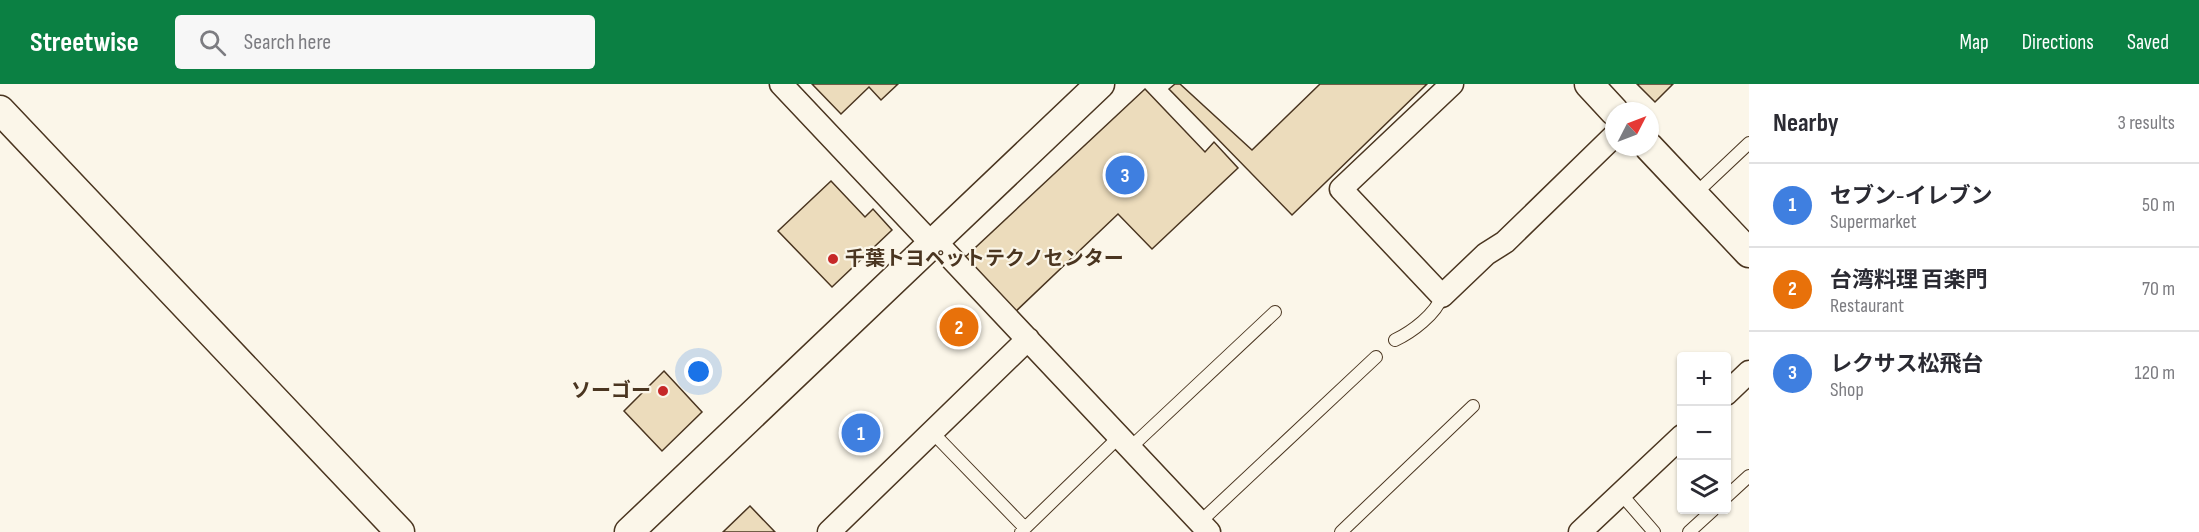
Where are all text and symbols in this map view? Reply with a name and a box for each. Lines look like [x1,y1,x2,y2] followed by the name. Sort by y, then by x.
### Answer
[175,15,595,69] search box
[30,26,139,59] text: Streetwise
[196,26,229,59] icon: search
[244,29,331,56] text: Search here
[1959,30,1989,55] text: Map
[2022,30,2094,55] text: Directions
[2127,30,2169,55] text: Saved
[1605,102,1659,156] north arrow
[1773,108,1839,139] text: Nearby
[2118,111,2175,135] text: 3 results
[1106,152,1144,197] pin: 3
[1830,183,1992,210] text: セブン-イレブン
[1789,193,1796,217] text: 1
[2142,193,2175,217] text: 50 m
[1830,210,1917,234] text: Supermarket
[845,247,1124,271] place label: 千葉トヨペットテクノセンター
[826,252,840,266] marker: 千葉トヨペットテクノセンター
[1830,267,1987,294] text: 台湾料理 百楽門
[1788,277,1797,301] text: 2
[2142,277,2175,301] text: 70 m
[1830,294,1904,318] text: Restaurant
[940,304,978,350] pin: 2
[1830,351,1984,378] text: レクサス松飛台
[1677,352,1731,514] map controls
[1677,352,1731,406] button: +
[684,357,713,386] your location
[1788,361,1797,385] text: 3
[2135,361,2175,385] text: 120 m
[1830,378,1864,402] text: Shop
[571,379,651,403] place label: ソーゴー
[656,384,670,398] marker: ソーゴー
[1677,406,1731,460] button: −
[842,410,880,456] pin: 1
[1677,460,1731,514] button: layers

